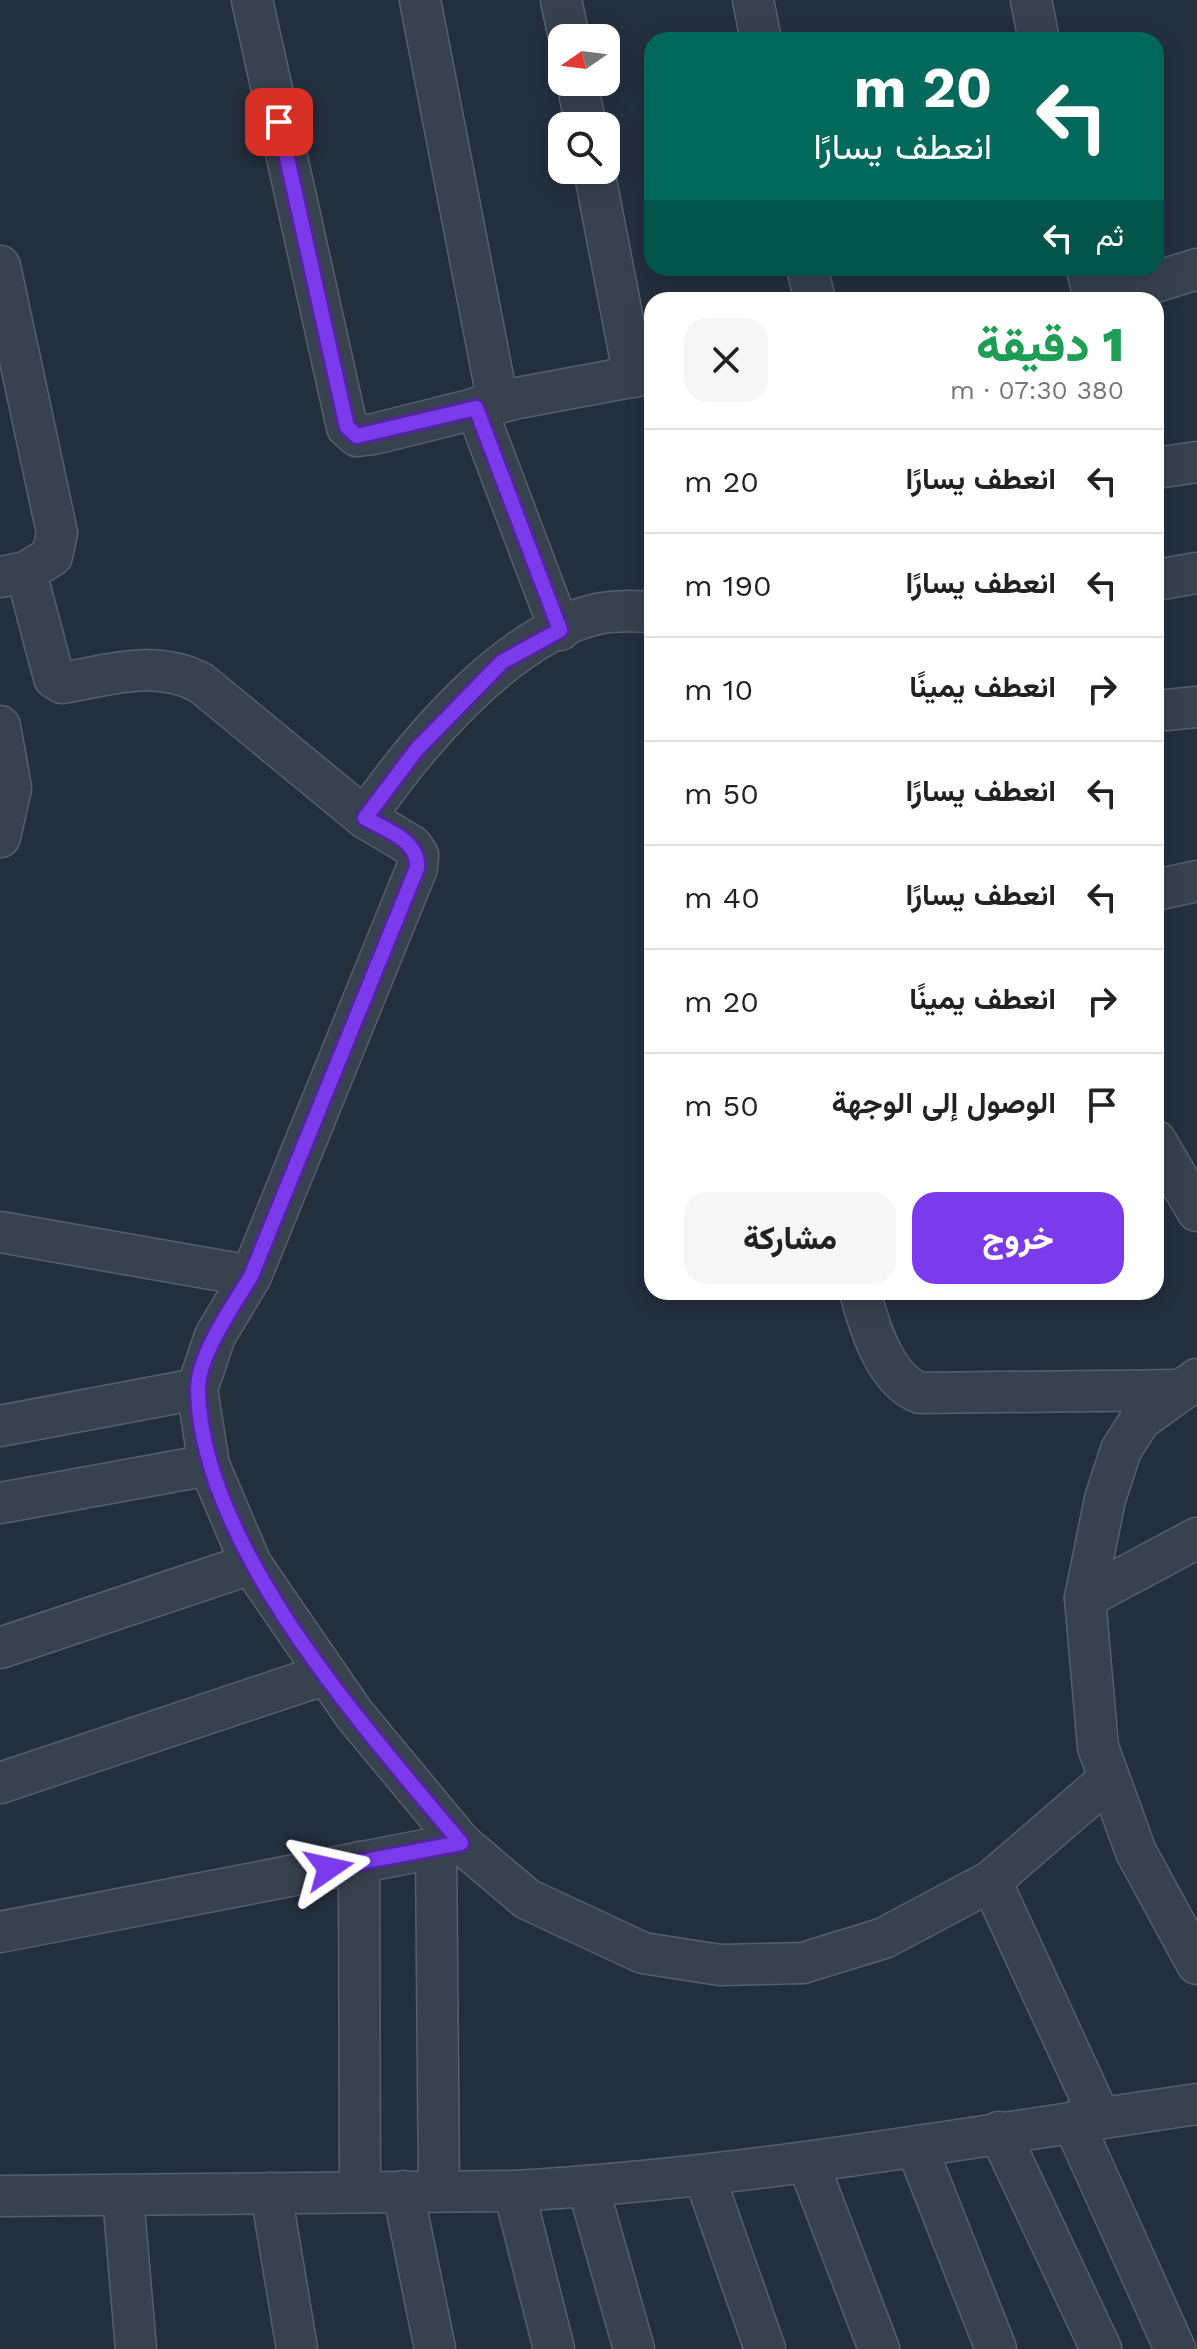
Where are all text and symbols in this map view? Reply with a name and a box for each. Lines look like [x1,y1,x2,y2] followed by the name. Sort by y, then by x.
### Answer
[548,24,620,96] north arrow
[548,24,620,184] map controls
[854,55,992,121] text: 20 m
[1020,64,1124,168] icon: left
[245,88,313,156] pin
[257,100,301,144] icon: arrive
[548,112,620,184] button: search
[814,126,992,168] text: انعطف يسارًا
[1036,216,1080,260] icon: left
[1096,218,1124,253] text: ثم
[976,316,1124,373] text: 1 دقيقة
[684,318,768,402] button: close
[950,375,1124,405] text: 380 m · 07:30
[1080,459,1124,503] icon: left
[905,461,1056,496] text: انعطف يسارًا
[684,464,759,499] text: 20 m
[1080,563,1124,607] icon: left
[905,565,1056,600] text: انعطف يسارًا
[684,568,772,603] text: 190 m
[1080,667,1124,711] icon: right
[909,669,1056,704] text: انعطف يمينًا
[684,672,753,707] text: 10 m
[1080,771,1124,815] icon: left
[905,773,1056,808] text: انعطف يسارًا
[684,776,759,811] text: 50 m
[1080,875,1124,919] icon: left
[905,877,1056,912] text: انعطف يسارًا
[684,880,760,915] text: 40 m
[1080,979,1124,1023] icon: right
[909,981,1056,1016] text: انعطف يمينًا
[684,984,759,1019] text: 20 m
[1080,1083,1124,1127] icon: arrive
[831,1085,1056,1120] text: الوصول إلى الوجهة
[684,1088,759,1123] text: 50 m
[684,1192,896,1284] button: مشاركة
[912,1192,1124,1284] button: خروج
[287,1826,371,1910] position arrow

